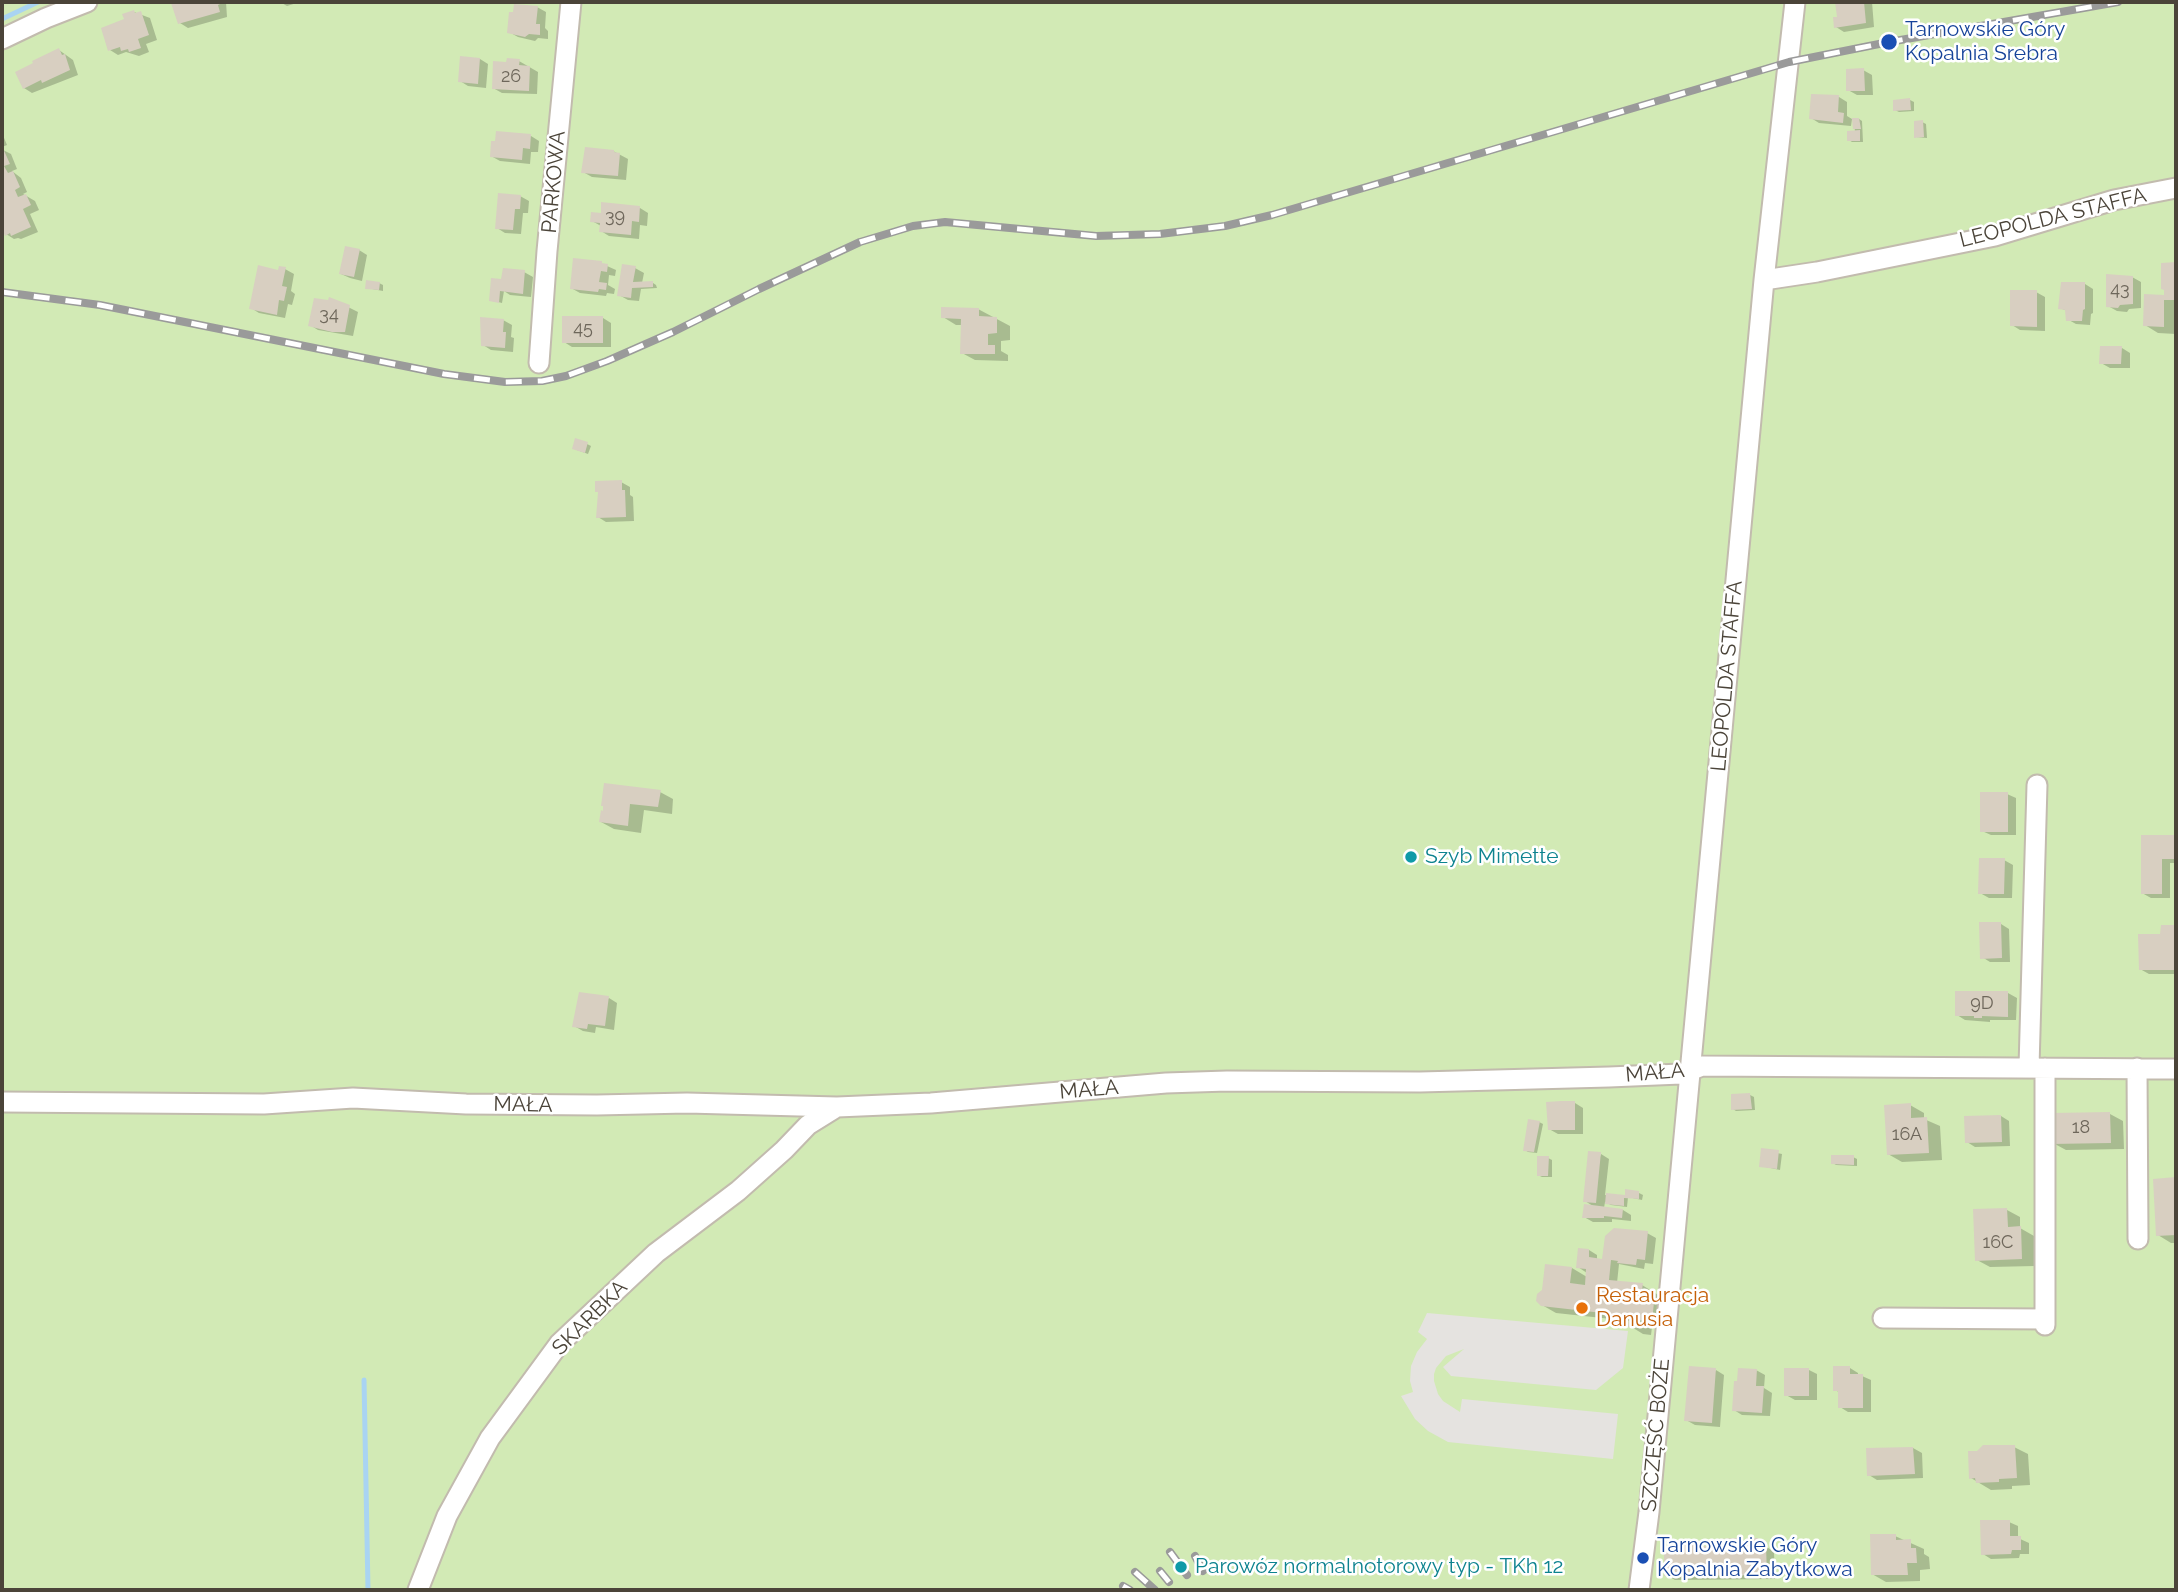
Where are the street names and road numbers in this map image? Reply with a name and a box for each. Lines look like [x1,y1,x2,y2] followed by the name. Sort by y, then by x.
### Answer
[537,130,571,234] street label: PARKOWA
[1957,183,2149,253] street label: LEOPOLDA STAFFA
[1706,579,1748,773] street label: LEOPOLDA STAFFA
[1624,1058,1686,1088] street label: MAŁA
[1058,1075,1120,1105] street label: MAŁA
[493,1092,553,1118] street label: MAŁA
[547,1275,633,1361] street label: SKARBKA
[1637,1357,1675,1513] street label: SZCZĘŚĆ BOŻE

